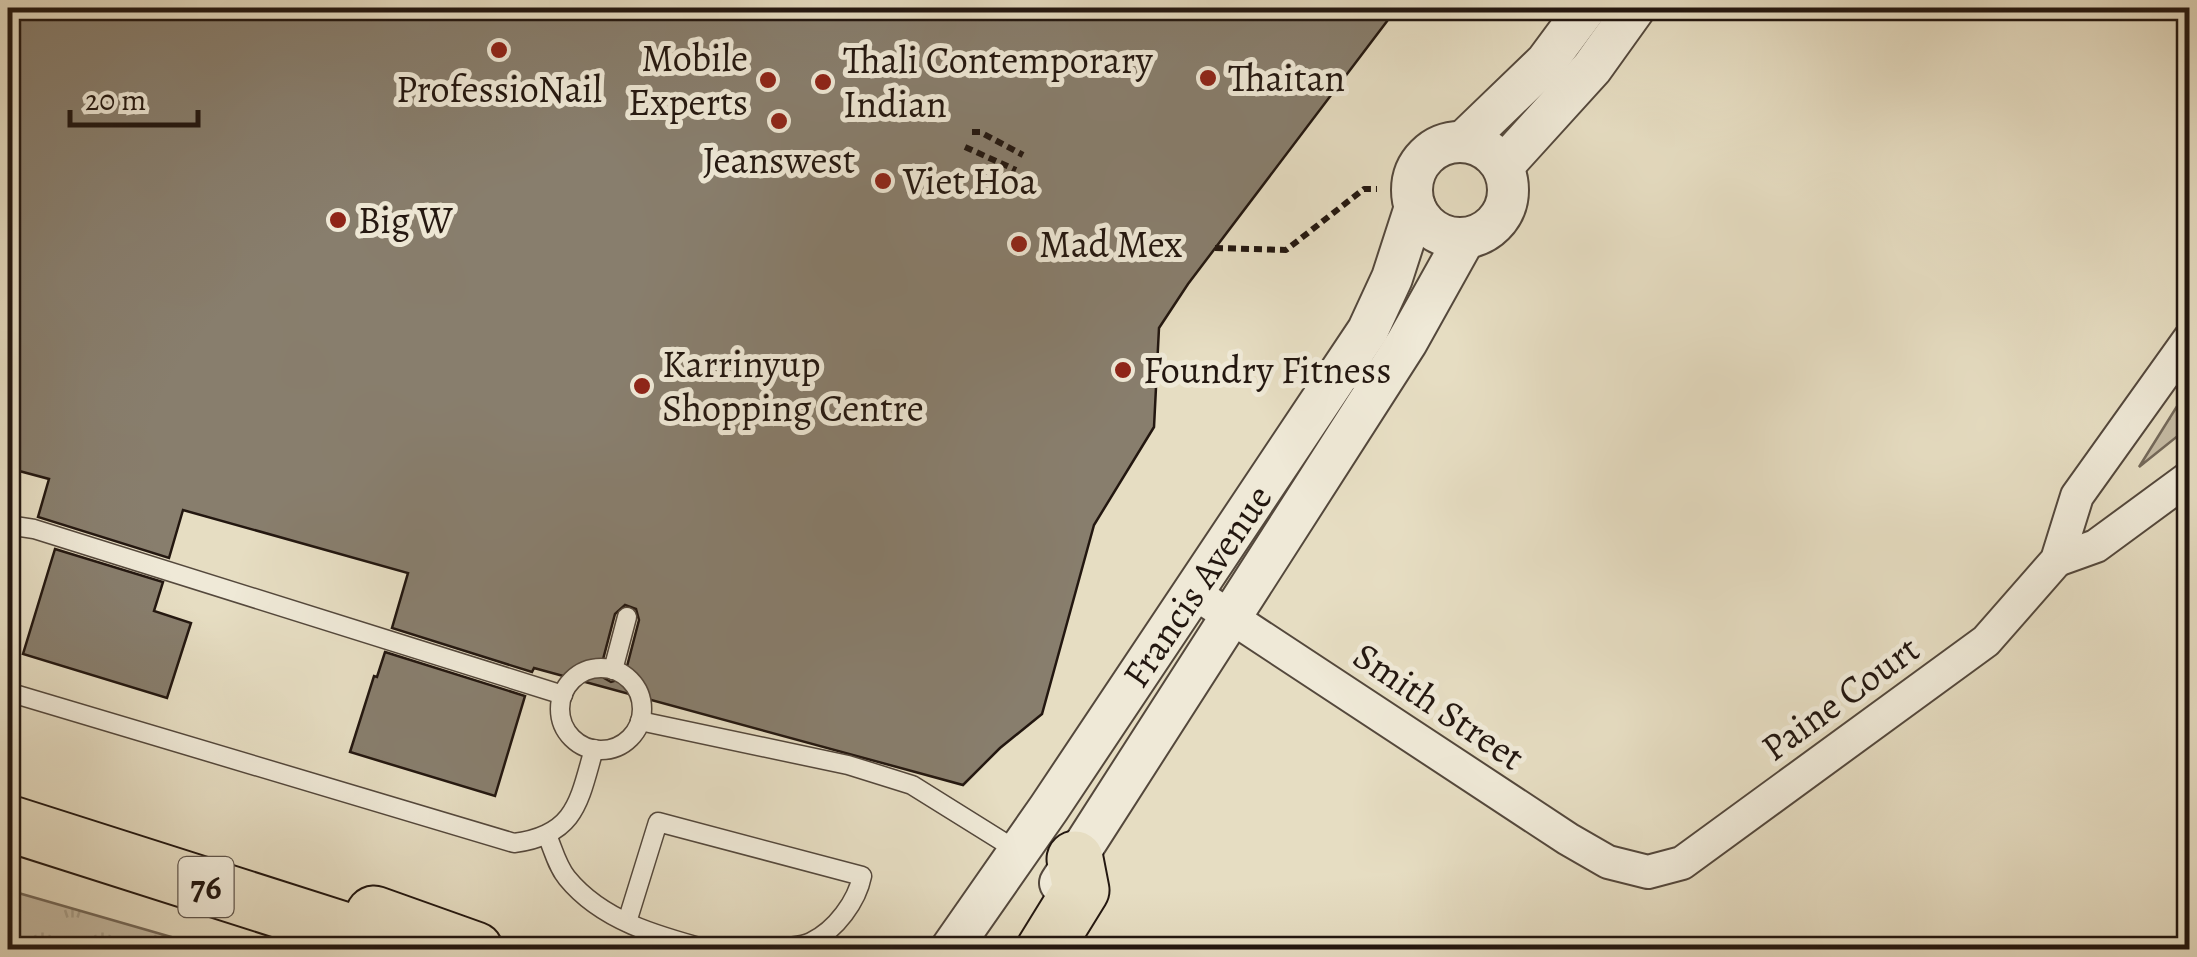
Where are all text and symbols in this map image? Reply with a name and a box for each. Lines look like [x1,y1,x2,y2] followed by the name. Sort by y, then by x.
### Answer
[628,32,748,128] place label: Mobile Experts
[843,34,1154,130] place label: Thali Contemporary Indian
[488,39,510,61] marker: ProfessioNail
[1228,52,1345,104] place label: Thaitan
[396,63,602,115] place label: ProfessioNail
[70,65,198,127] scale bar
[1197,67,1219,89] marker: Thaitan
[757,69,779,91] marker: Mobile Experts
[812,71,834,93] marker: Thali Contemporary Indian
[85,80,146,120] text: 20 m
[768,110,790,132] marker: Jeanswest
[703,134,855,186] place label: Jeanswest
[902,155,1037,207] place label: Viet Hoa
[872,170,894,192] marker: Viet Hoa
[358,194,454,246] place label: Big W
[327,209,349,231] marker: Big W
[1039,218,1182,270] place label: Mad Mex
[1008,233,1030,255] marker: Mad Mex
[662,338,924,434] place label: Karrinyup Shopping Centre
[1143,344,1391,396] place label: Foundry Fitness
[1112,359,1134,381] marker: Foundry Fitness
[631,375,653,397] marker: Karrinyup Shopping Centre
[1110,474,1284,698] street label: Francis Avenue
[1750,623,1930,773] street label: Paine Court
[1343,630,1535,782] street label: Smith Street
[178,857,234,917] road number: 76

